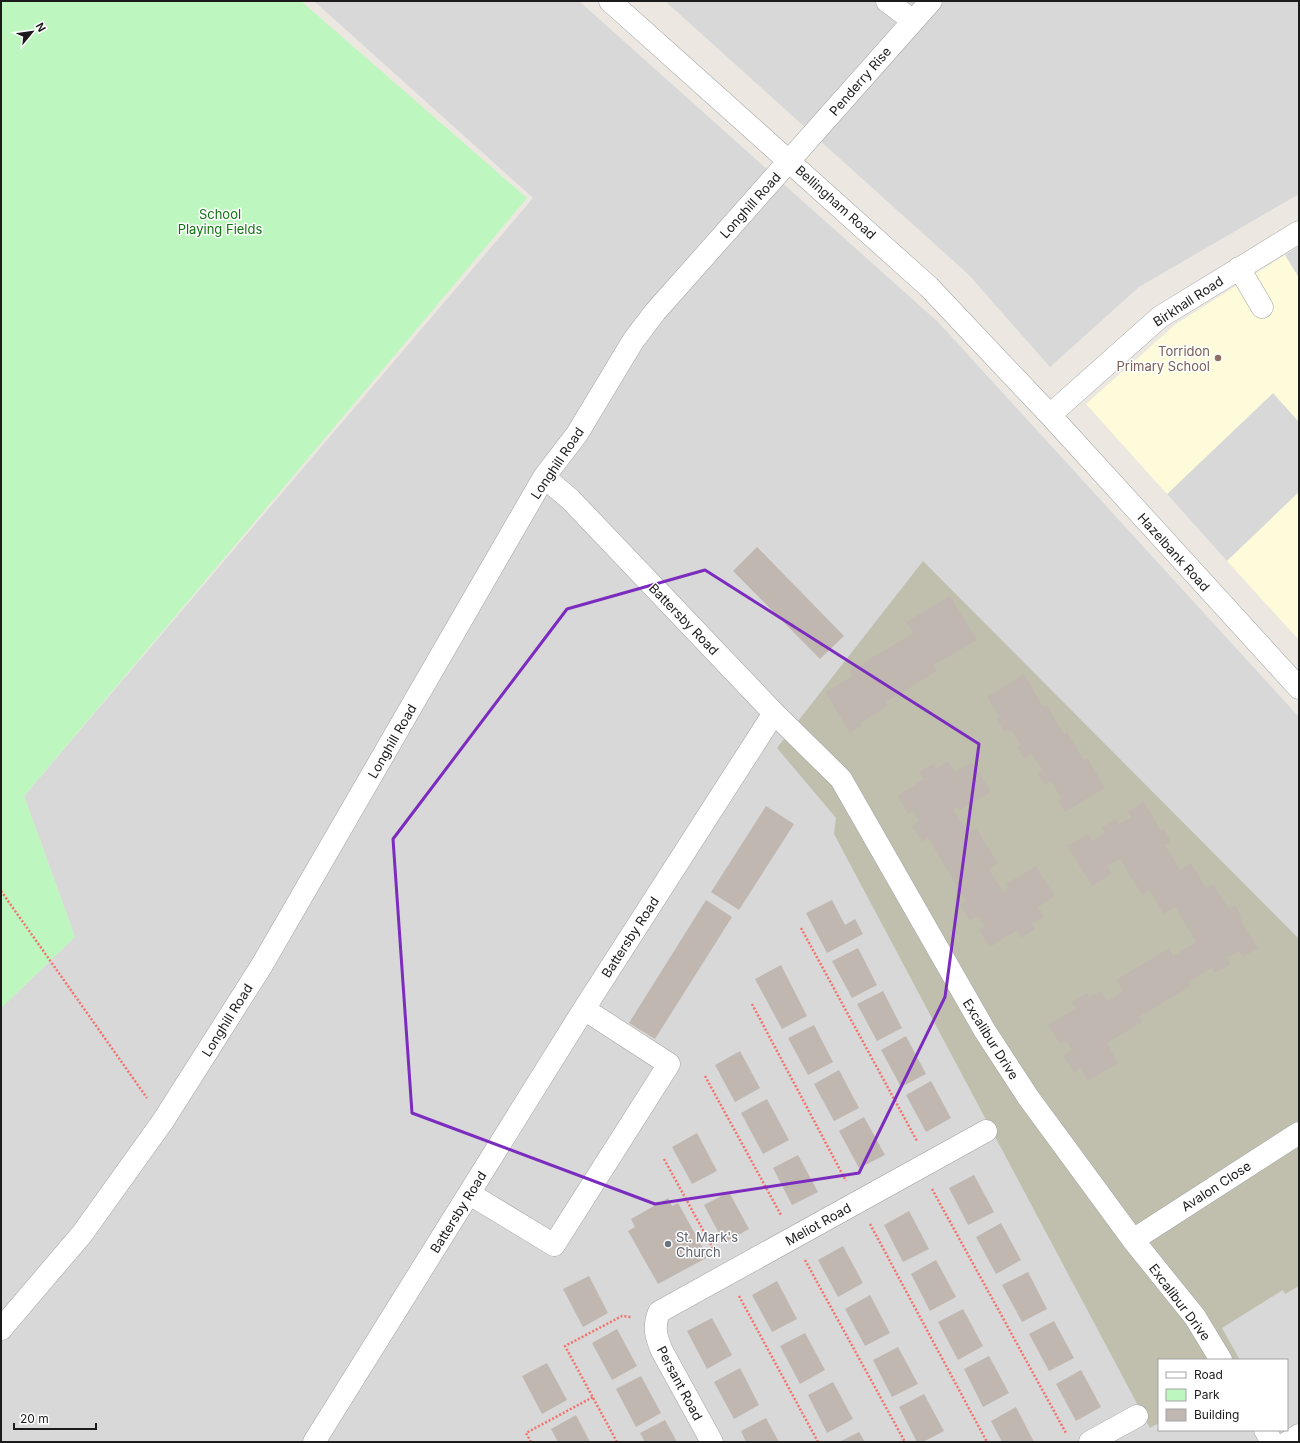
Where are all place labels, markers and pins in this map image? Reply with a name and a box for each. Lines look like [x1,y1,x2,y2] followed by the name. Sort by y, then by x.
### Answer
[1117,343,1210,374] place label: Torridon Primary School
[1213,353,1223,363] marker: Torridon Primary School
[676,1229,738,1260] place label: St. Mark's Church
[663,1239,673,1249] marker: St. Mark's Church

